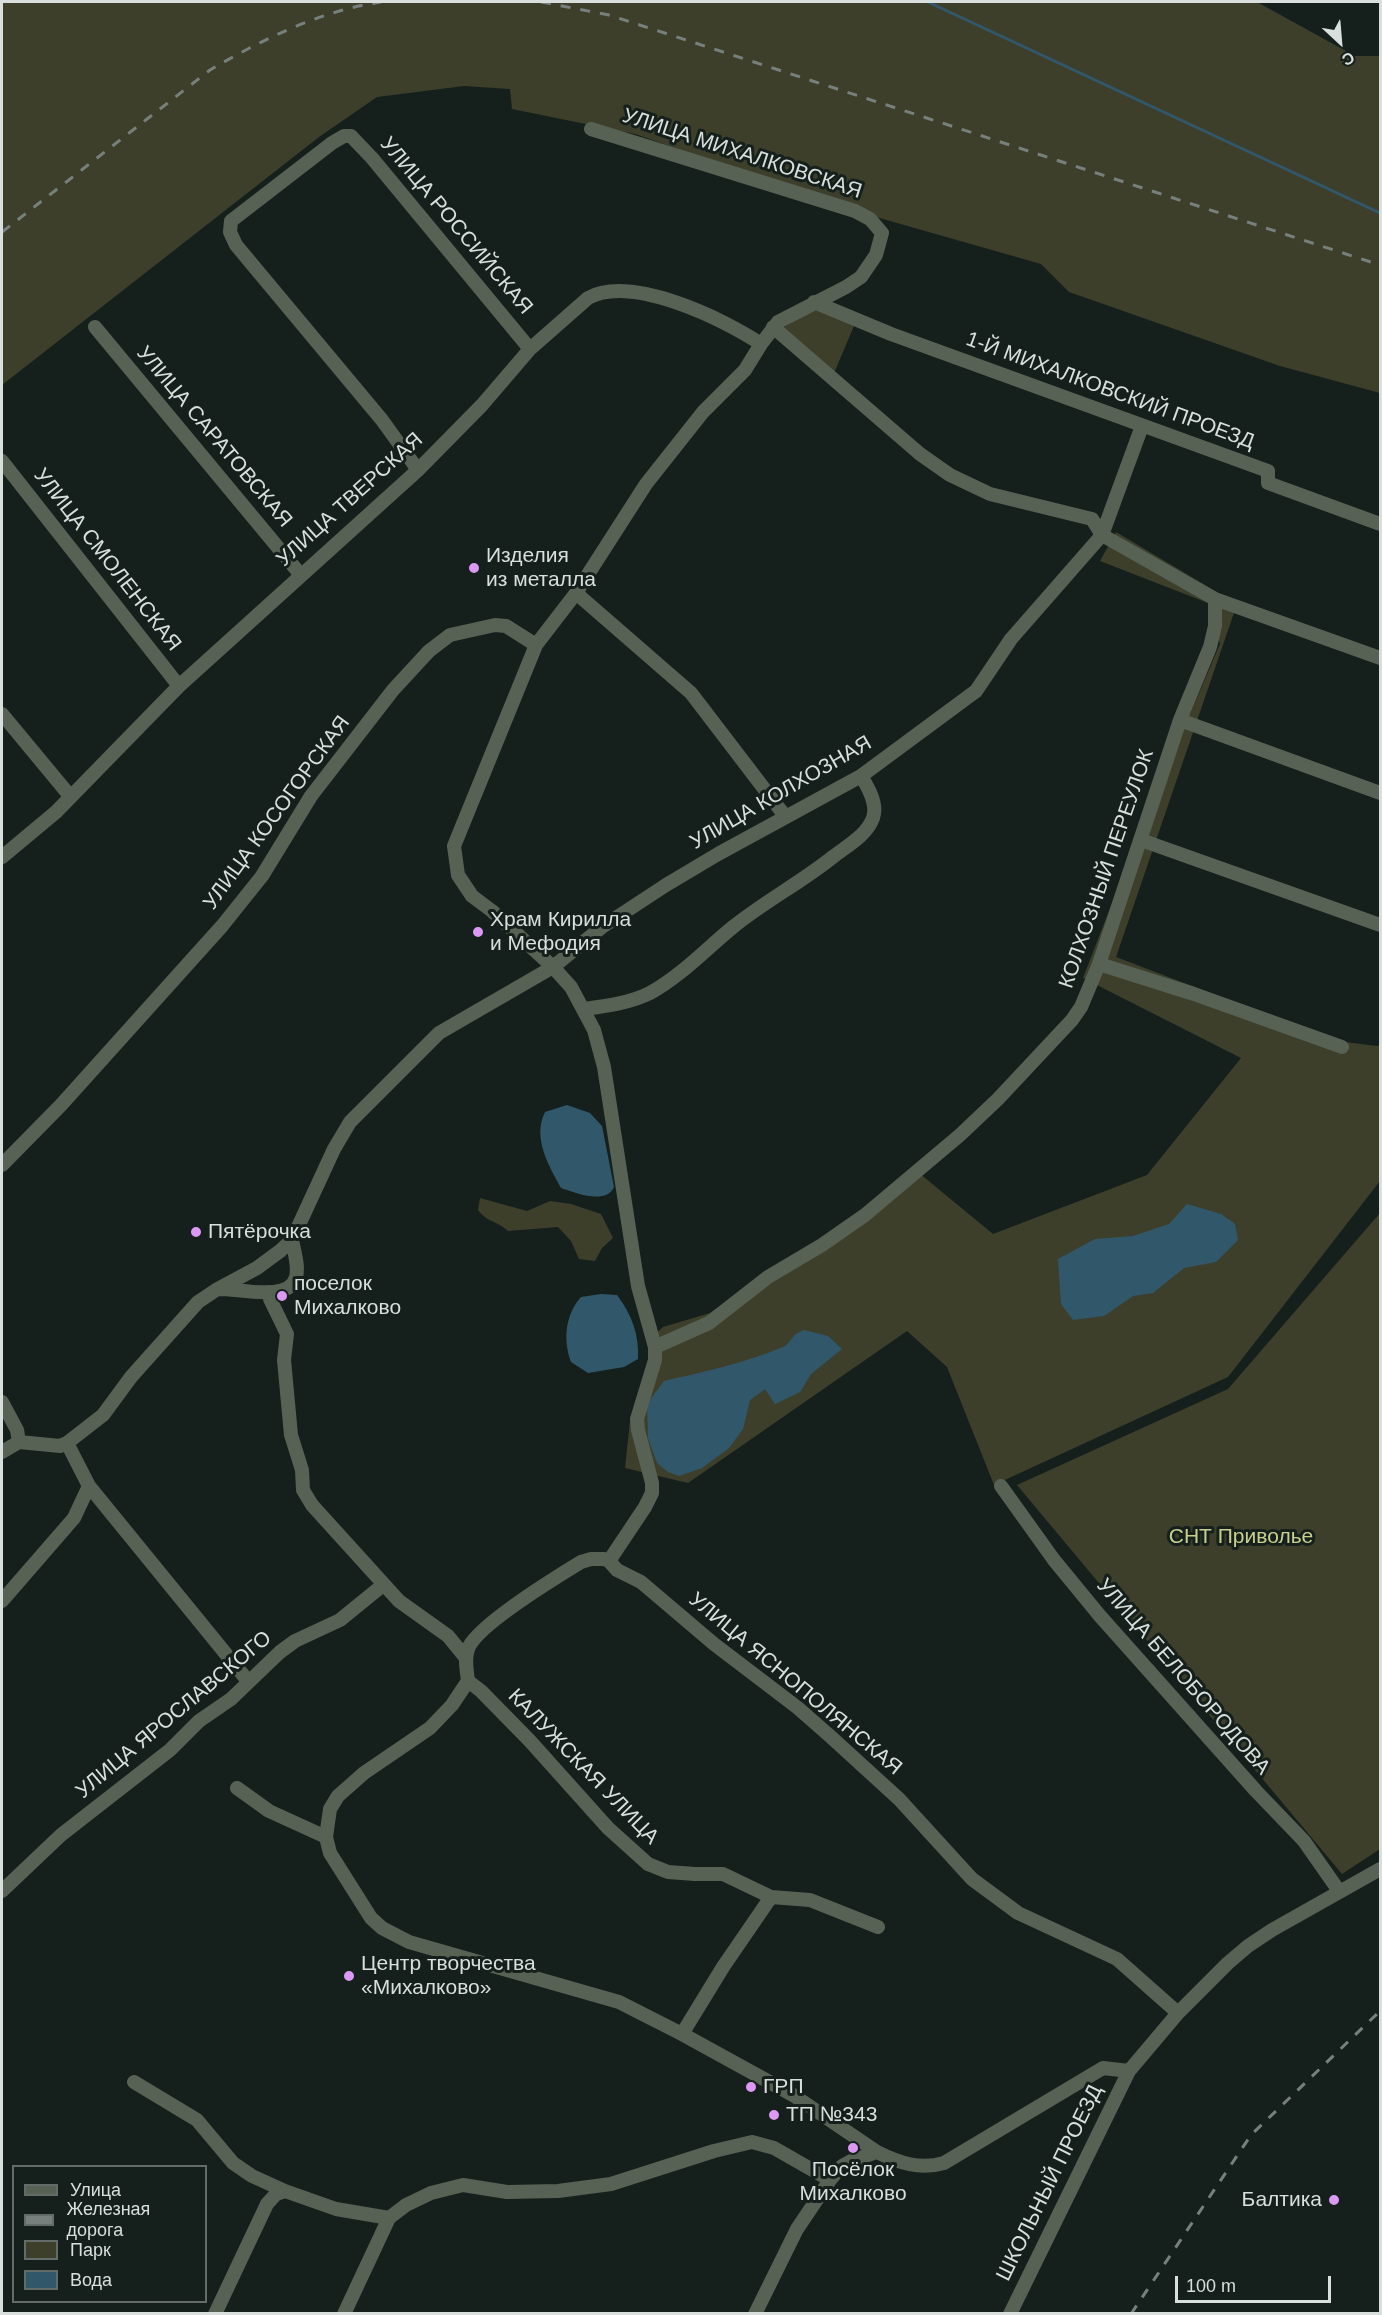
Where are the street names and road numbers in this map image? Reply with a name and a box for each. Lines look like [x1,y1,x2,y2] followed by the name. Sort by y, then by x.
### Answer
[619,103,865,205] street label: УЛИЦА МИХАЛКОВСКАЯ
[374,132,538,320] street label: УЛИЦА РОССИЙСКАЯ
[962,327,1258,455] street label: 1-Й МИХАЛКОВСКИЙ ПРОЕЗД
[131,341,297,533] street label: УЛИЦА САРАТОВСКАЯ
[272,428,428,572] street label: УЛИЦА ТВЕРСКАЯ
[28,464,186,656] street label: УЛИЦА СМОЛЕНСКАЯ
[198,711,356,915] street label: УЛИЦА КОСОГОРСКАЯ
[686,731,876,855] street label: УЛИЦА КОЛХОЗНАЯ
[1054,746,1160,992] street label: КОЛХОЗНЫЙ ПЕРЕУЛОК
[1091,1574,1275,1780] street label: УЛИЦА БЕЛОБОРОДОВА
[683,1587,907,1781] street label: УЛИЦА ЯСНОПОЛЯНСКАЯ
[71,1626,277,1804] street label: УЛИЦА ЯРОСЛАВСКОГО
[502,1684,664,1850] street label: КАЛУЖСКАЯ УЛИЦА
[992,2081,1108,2285] street label: ШКОЛЬНЫЙ ПРОЕЗД

